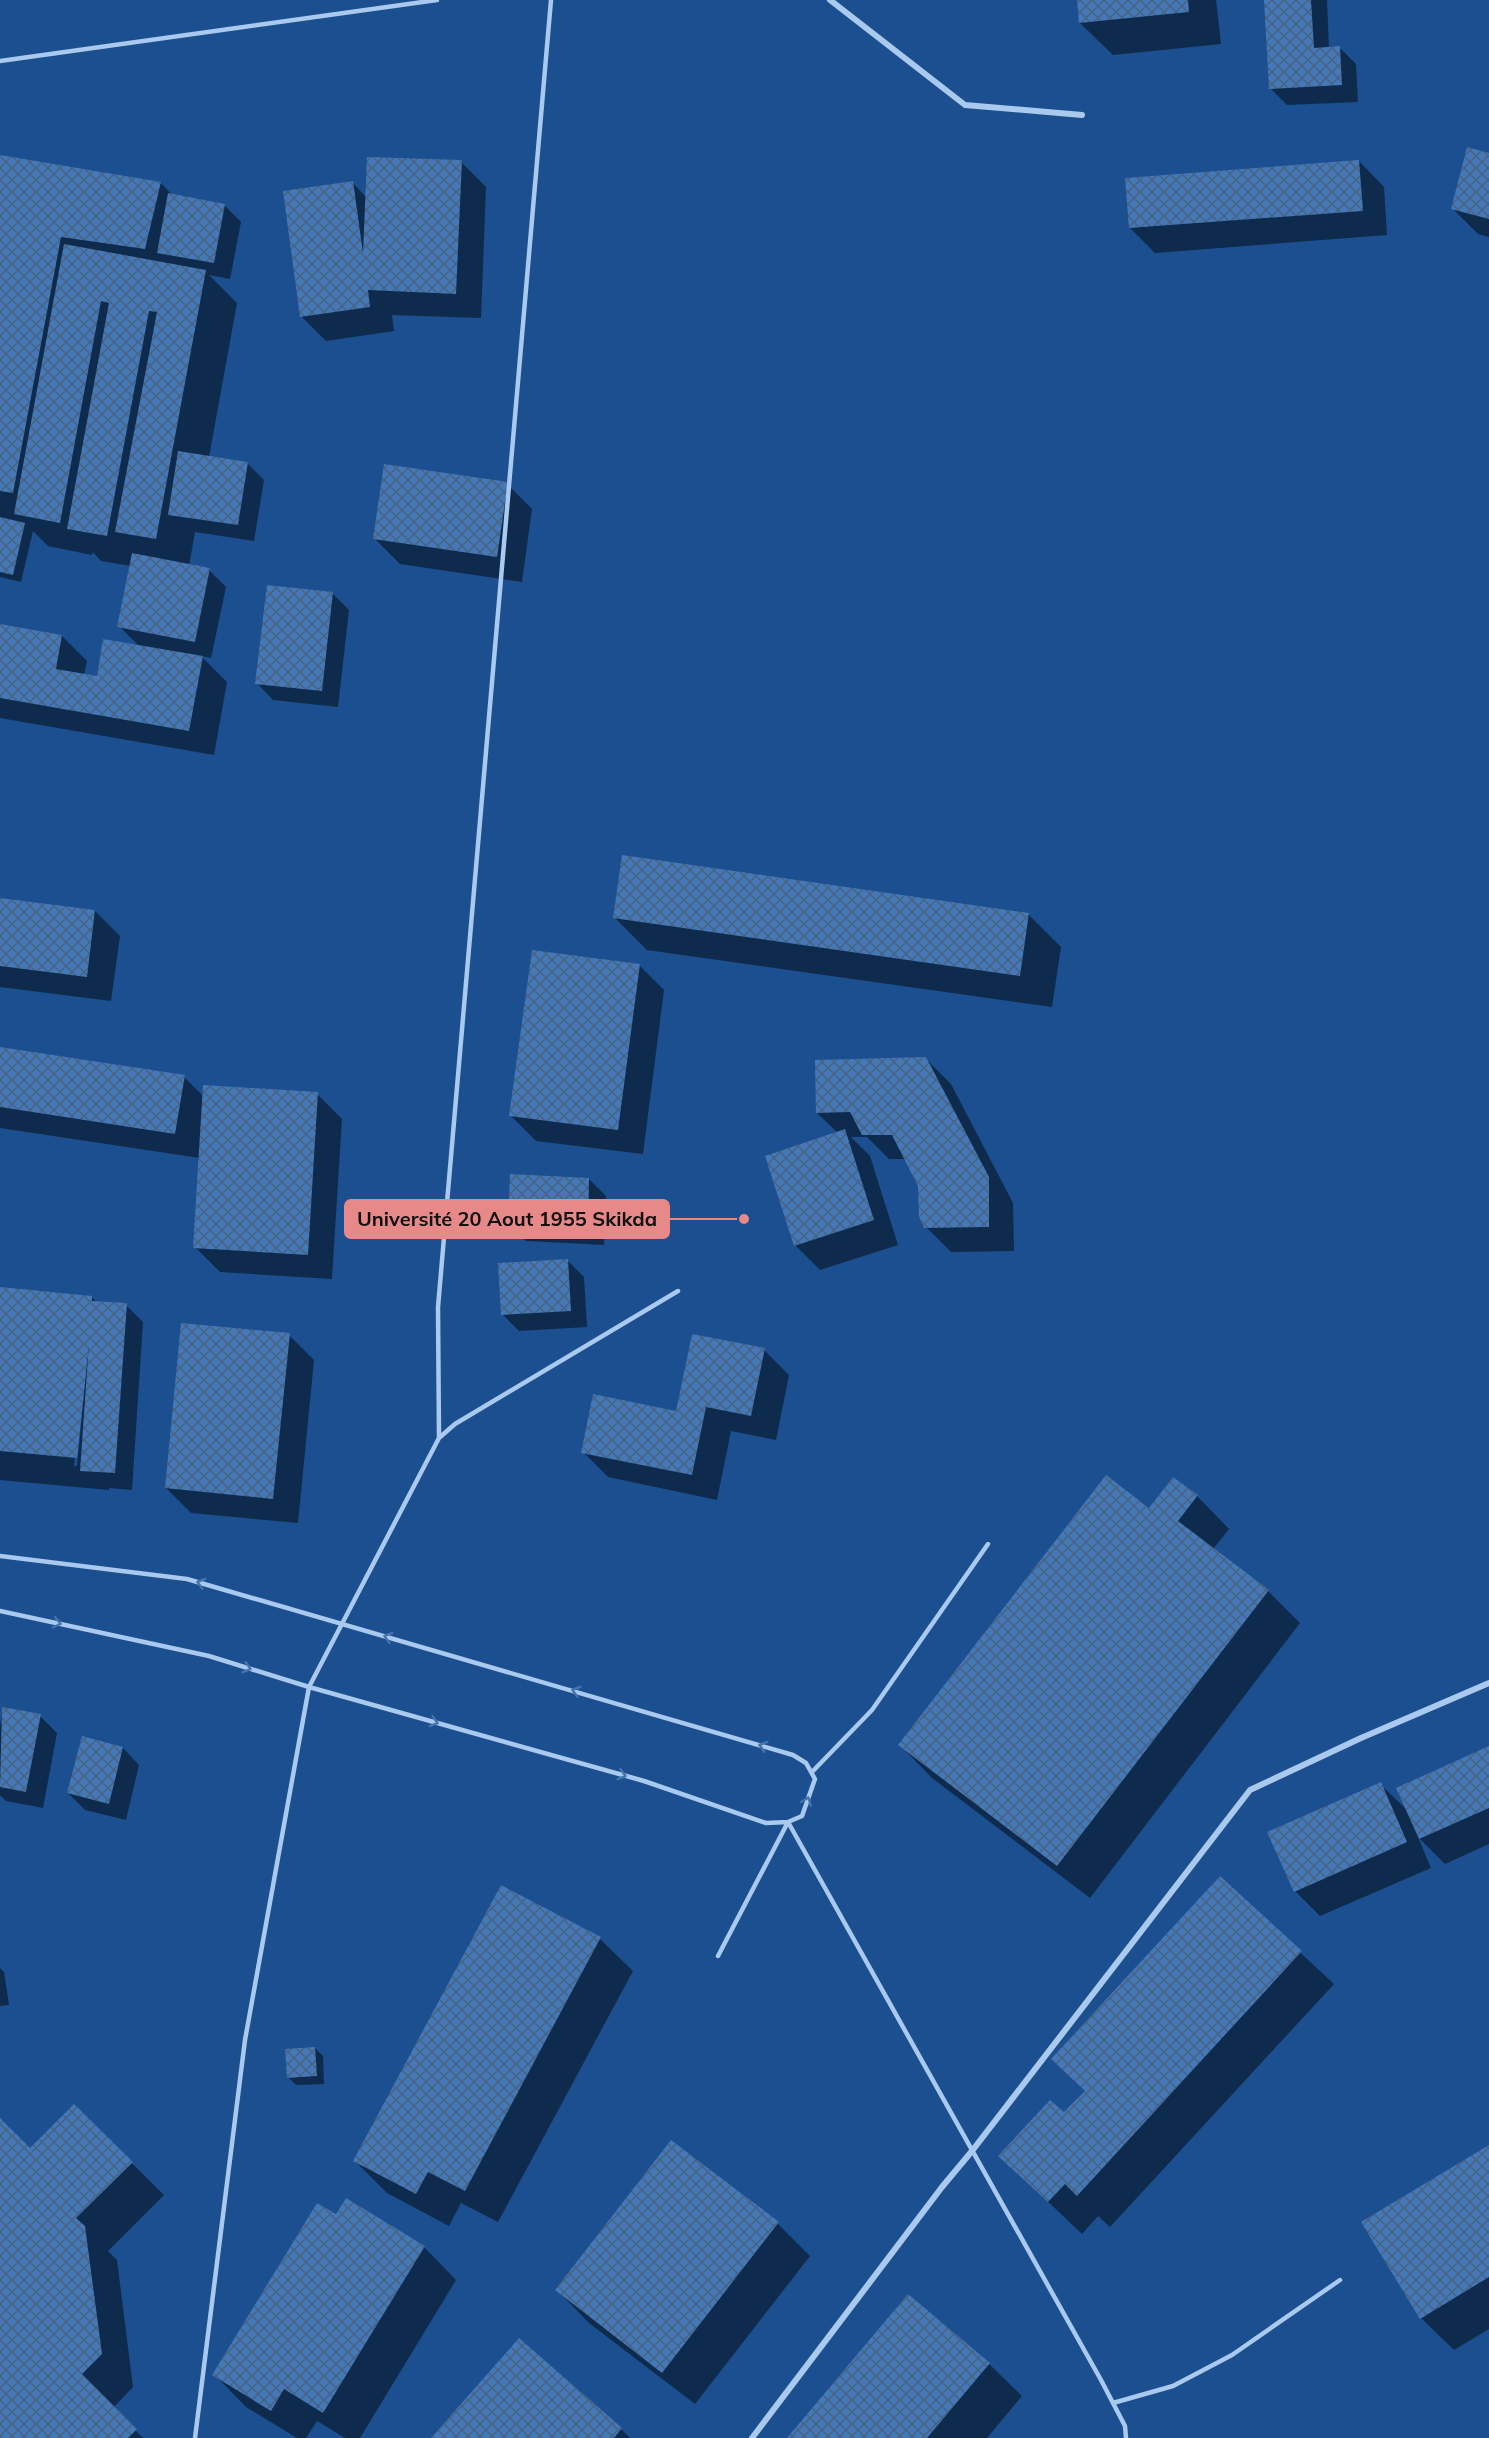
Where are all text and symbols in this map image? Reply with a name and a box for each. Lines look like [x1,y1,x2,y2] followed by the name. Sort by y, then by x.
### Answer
[345,1200,669,1238] callout: Université 20 Aout 1955 Skikda
[357,1206,657,1231] text: Université 20 Aout 1955 Skikda
[196,1578,207,1590] one-way arrow
[52,1616,62,1629] one-way arrow
[383,1632,394,1644] one-way arrow
[241,1661,252,1673] one-way arrow
[571,1686,581,1699] one-way arrow
[428,1715,439,1727] one-way arrow
[758,1741,769,1753] one-way arrow
[616,1768,627,1780] one-way arrow
[800,1797,812,1808] one-way arrow

